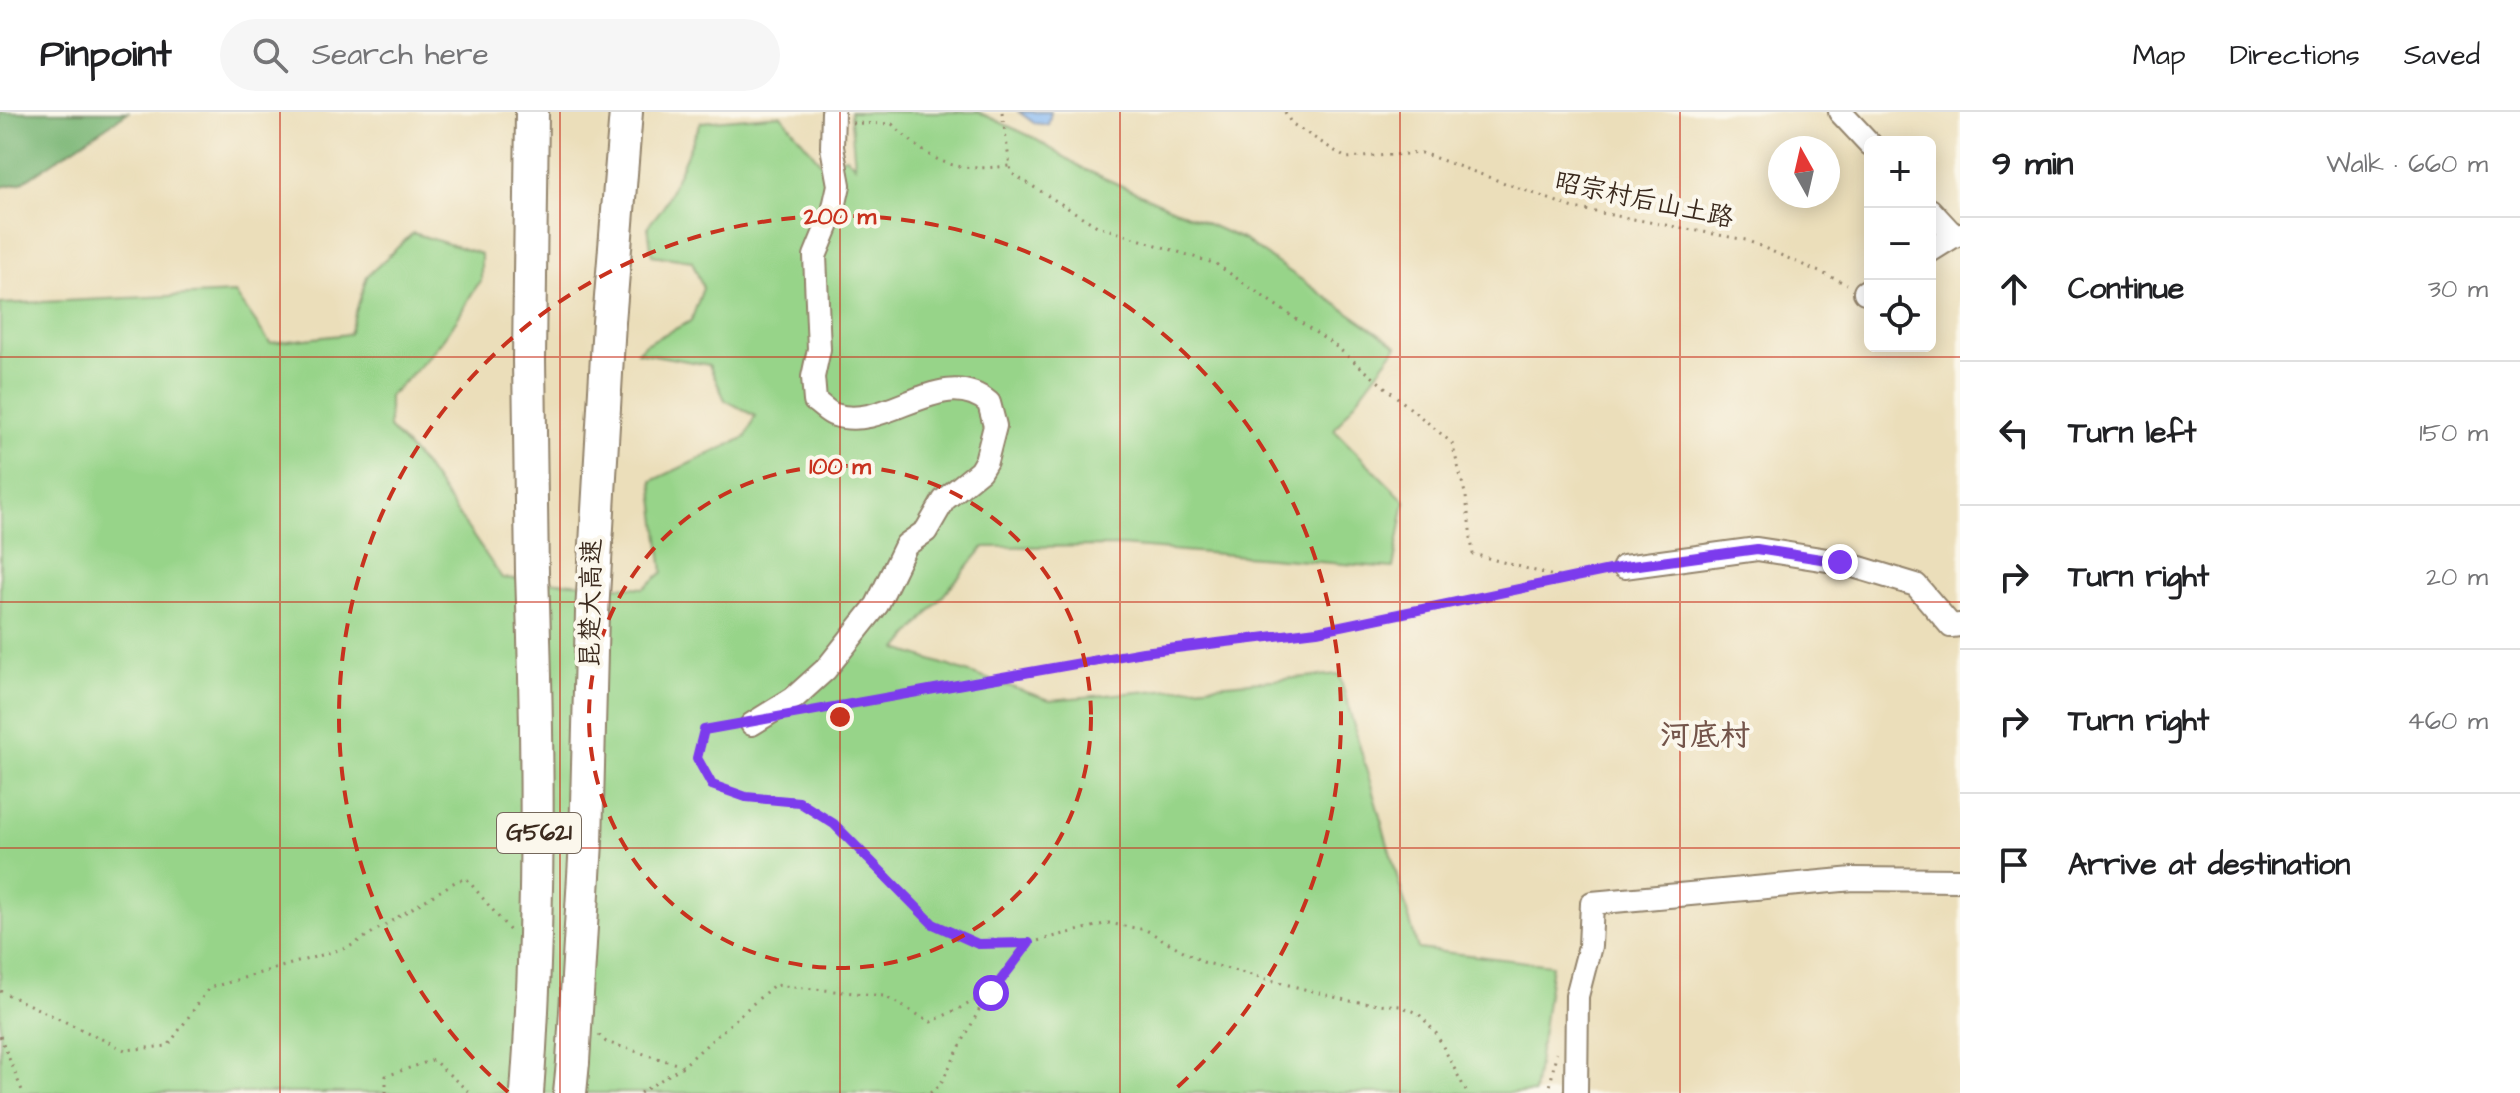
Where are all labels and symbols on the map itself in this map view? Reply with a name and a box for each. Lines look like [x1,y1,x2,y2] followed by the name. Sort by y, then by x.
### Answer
[1768,136,1840,208] north arrow
[1551,163,1737,237] street label: 昭宗村后山土路
[803,200,876,234] text: 200 m
[809,450,871,484] text: 100 m
[572,538,610,668] street label: 昆楚大高速
[1822,544,1858,580] route end
[826,703,854,731] centre of rings
[1660,715,1750,757] district label: 河底村
[497,813,581,853] road number: G5621
[973,975,1009,1011] route start

